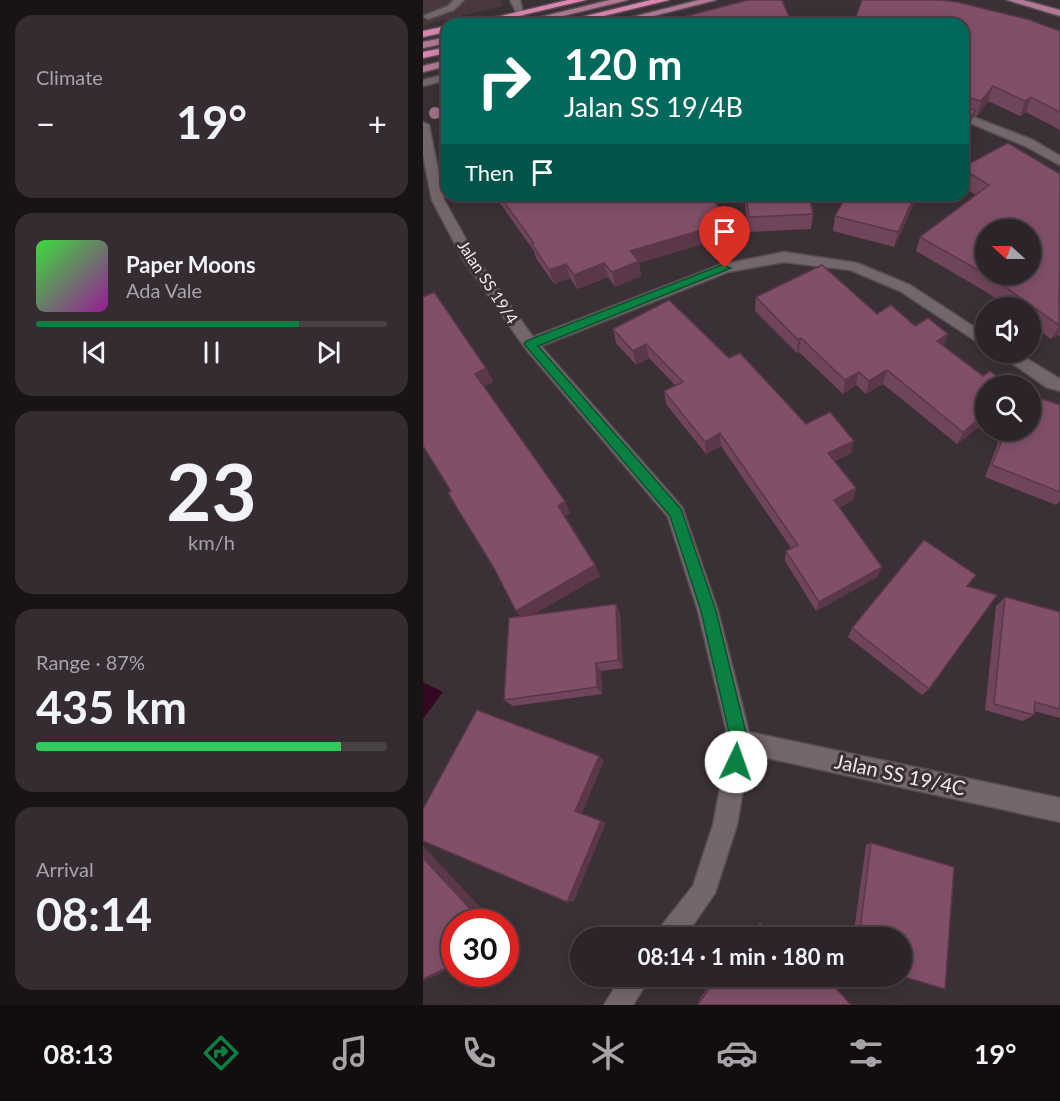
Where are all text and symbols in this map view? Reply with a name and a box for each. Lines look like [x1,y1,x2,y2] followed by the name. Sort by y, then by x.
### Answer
[564,39,682,89] text: 120 m
[465,42,543,120] icon: right
[36,65,103,89] text: Climate
[564,90,743,123] text: Jalan SS 19/4B
[176,95,247,149] text: 19°
[36,103,55,143] text: −
[368,103,387,143] text: +
[526,156,559,189] icon: arrive
[465,159,514,186] text: Then
[699,206,750,268] pin
[708,215,741,248] icon: arrive
[975,219,1041,285] north arrow
[975,219,1041,441] map controls
[454,236,522,327] street label: Jalan SS 19/4
[126,251,256,278] text: Paper Moons
[126,278,202,302] text: Ada Vale
[975,297,1041,363] button: sound
[78,336,111,369] icon: previous
[195,336,228,369] icon: pause
[312,336,345,369] icon: next
[975,375,1041,441] button: search
[166,444,257,538] text: 23
[188,530,235,554] text: km/h
[36,650,145,674] text: Range · 87%
[36,680,187,734] text: 435 km
[704,730,768,794] position arrow
[833,748,968,800] street label: Jalan SS 19/4C
[36,857,94,881] text: Arrival
[36,887,152,941] text: 08:14
[441,909,519,987] speed limit sign: 30
[638,943,844,970] text: 08:14 · 1 min · 180 m
[200,1032,242,1074] icon: directions
[329,1032,371,1074] icon: music
[458,1032,500,1074] icon: phone
[587,1032,629,1074] icon: climate
[716,1032,758,1074] icon: car
[845,1032,887,1074] icon: filters
[43,1037,113,1070] text: 08:13
[974,1037,1016,1070] text: 19°

